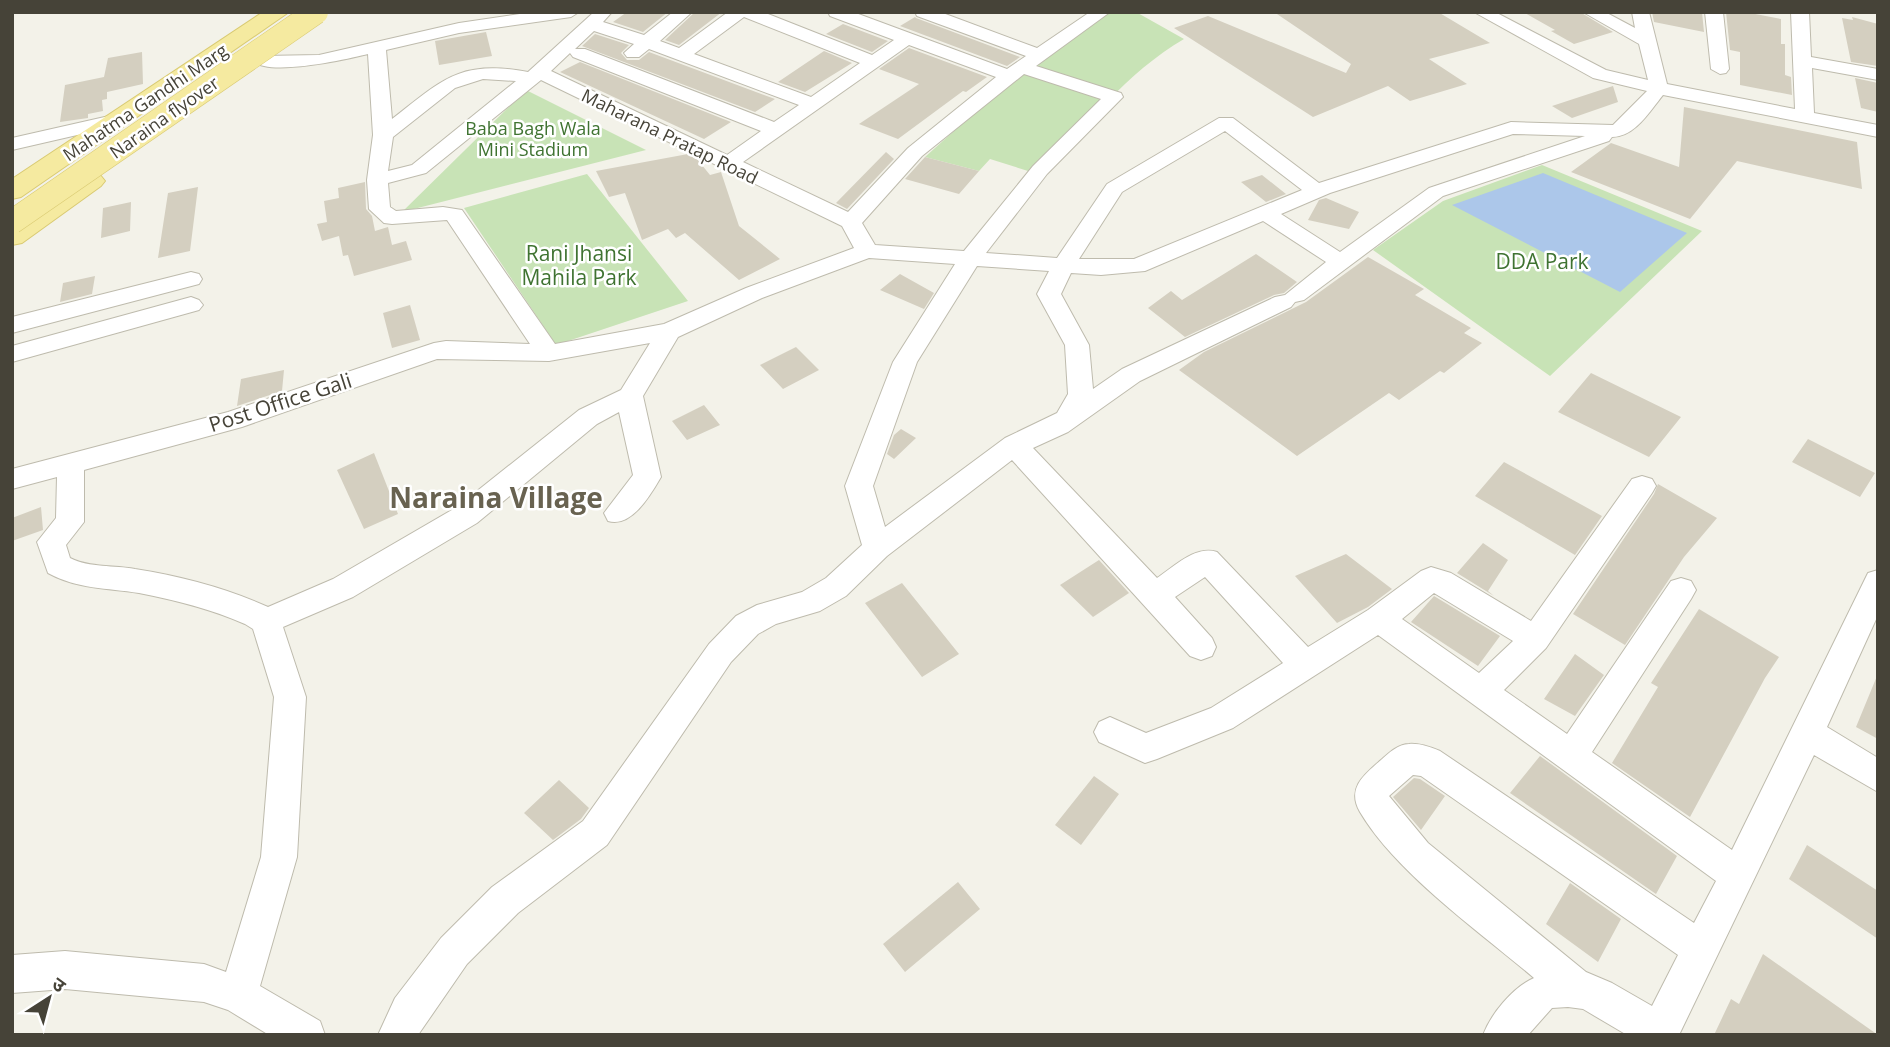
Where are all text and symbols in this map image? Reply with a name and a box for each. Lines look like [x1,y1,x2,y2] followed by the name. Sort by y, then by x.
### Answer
[58,38,232,166] street label: Mahatma Gandhi Marg
[105,70,224,164] street label: Naraina flyover
[578,83,762,189] street label: Maharana Pratap Road
[465,116,601,161] park label: Baba Bagh Wala Mini Stadium
[521,239,637,291] park label: Rani Jhansi Mahila Park
[1495,247,1589,275] park label: DDA Park
[205,366,355,438] street label: Post Office Gali
[389,478,603,516] district label: Naraina Village
[14,963,84,1033] north arrow
[47,970,72,999] text: उ

